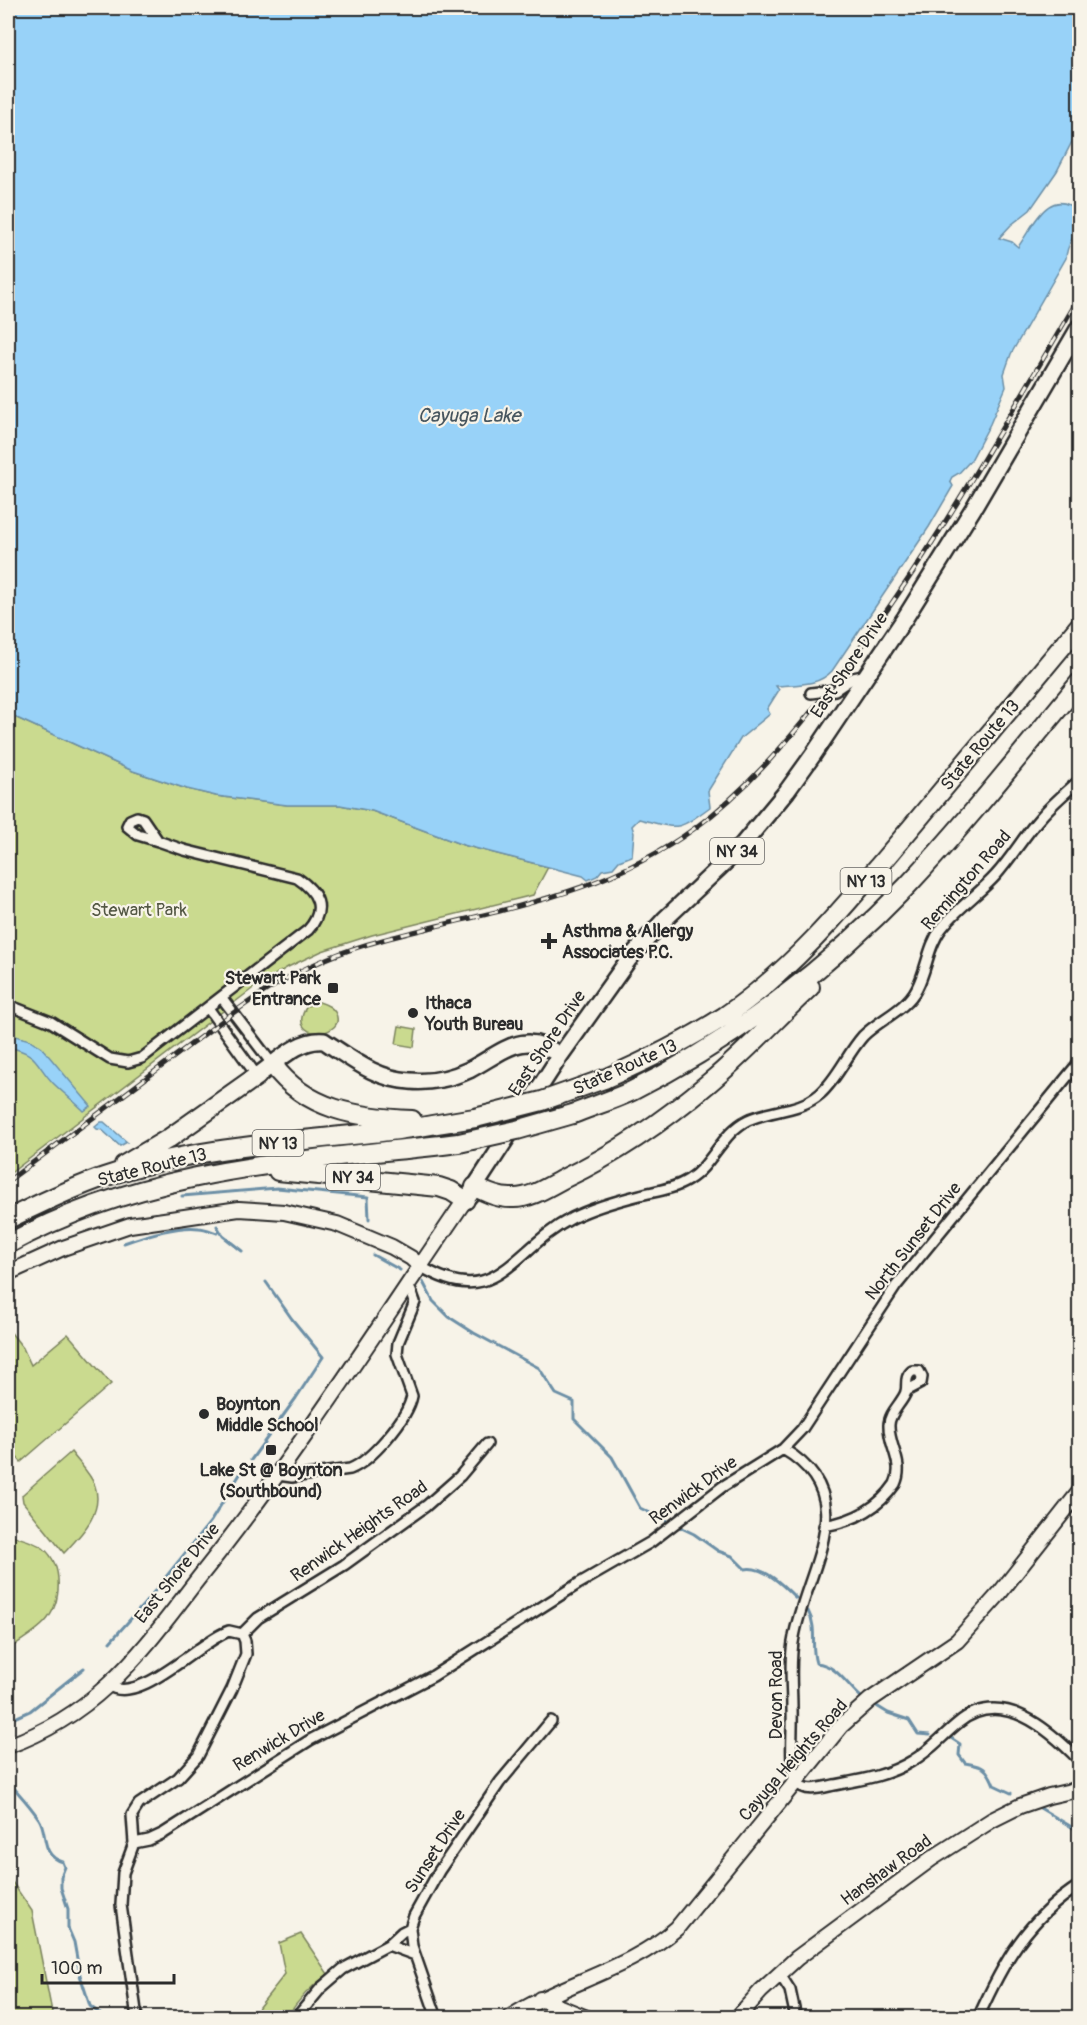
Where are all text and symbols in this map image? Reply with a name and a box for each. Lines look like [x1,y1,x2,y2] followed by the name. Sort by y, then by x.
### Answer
[418,403,522,428] water label: Cayuga Lake
[806,608,893,723] street label: East Shore Drive
[936,695,1025,796] street label: State Route 13
[917,825,1016,935] street label: Remington Road
[710,838,764,864] road number: NY 34
[840,868,892,894] road number: NY 13
[91,899,188,922] park label: Stewart Park
[562,920,693,964] place label: Asthma & Allergy Associates P.C.
[540,932,558,950] marker: Asthma & Allergy Associates P.C.
[225,967,322,1011] place label: Stewart Park Entrance
[326,981,340,995] marker: Stewart Park Entrance
[504,986,591,1101] street label: East Shore Drive
[424,992,523,1036] place label: Ithaca Youth Bureau
[406,1006,420,1020] marker: Ithaca Youth Bureau
[569,1034,681,1101] street label: State Route 13
[252,1130,304,1156] road number: NY 13
[95,1143,209,1192] street label: State Route 13
[326,1164,380,1190] road number: NY 34
[860,1177,967,1305] street label: North Sunset Drive
[216,1393,319,1437] place label: Boynton Middle School
[197,1407,211,1421] marker: Boynton Middle School
[264,1443,278,1457] marker: Lake St @ Boynton (Southbound)
[645,1451,742,1530] street label: Renwick Drive
[199,1459,343,1503] place label: Lake St @ Boynton (Southbound)
[286,1476,432,1587] street label: Renwick Heights Road
[130,1518,225,1628] street label: East Shore Drive
[765,1650,788,1740] street label: Devon Road
[734,1694,853,1826] street label: Cayuga Heights Road
[229,1704,330,1777] street label: Renwick Drive
[400,1805,471,1898] street label: Sunset Drive
[836,1830,936,1911] street label: Hanshaw Road
[42,1947,174,1985] scale bar
[51,1957,103,1980] text: 100 m

